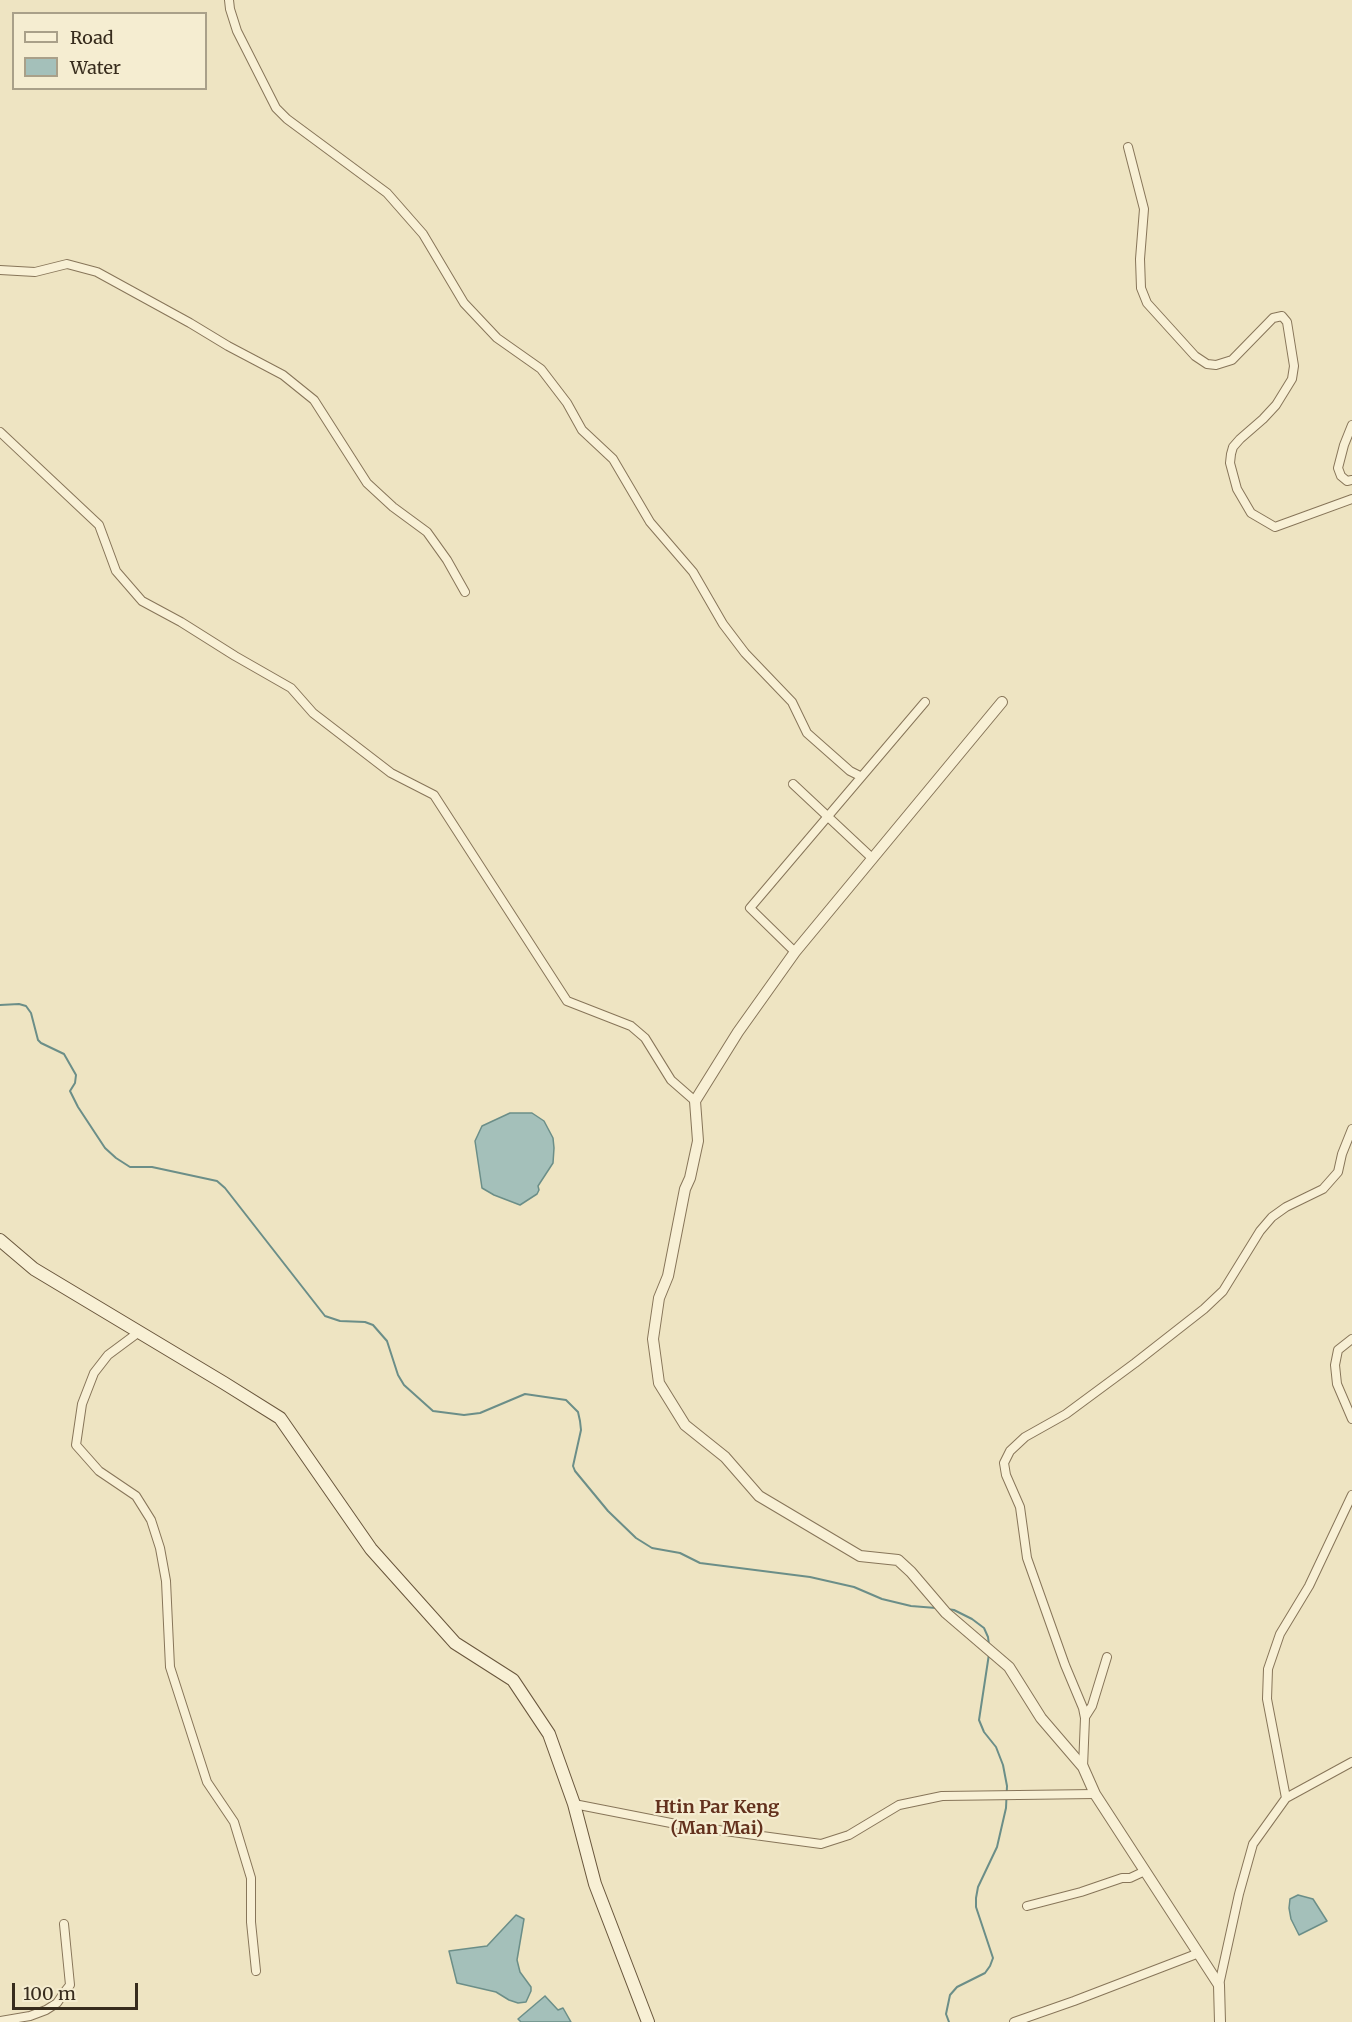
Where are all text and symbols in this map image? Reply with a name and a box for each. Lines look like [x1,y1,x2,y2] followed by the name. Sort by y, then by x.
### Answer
[12,12,207,90] legend
[70,26,114,49] text: Road
[70,56,121,79] text: Water
[655,1797,779,1840] district label: Htin Par Keng (Man Mai)
[15,1971,141,2009] scale bar
[23,1982,76,2005] text: 100 m

